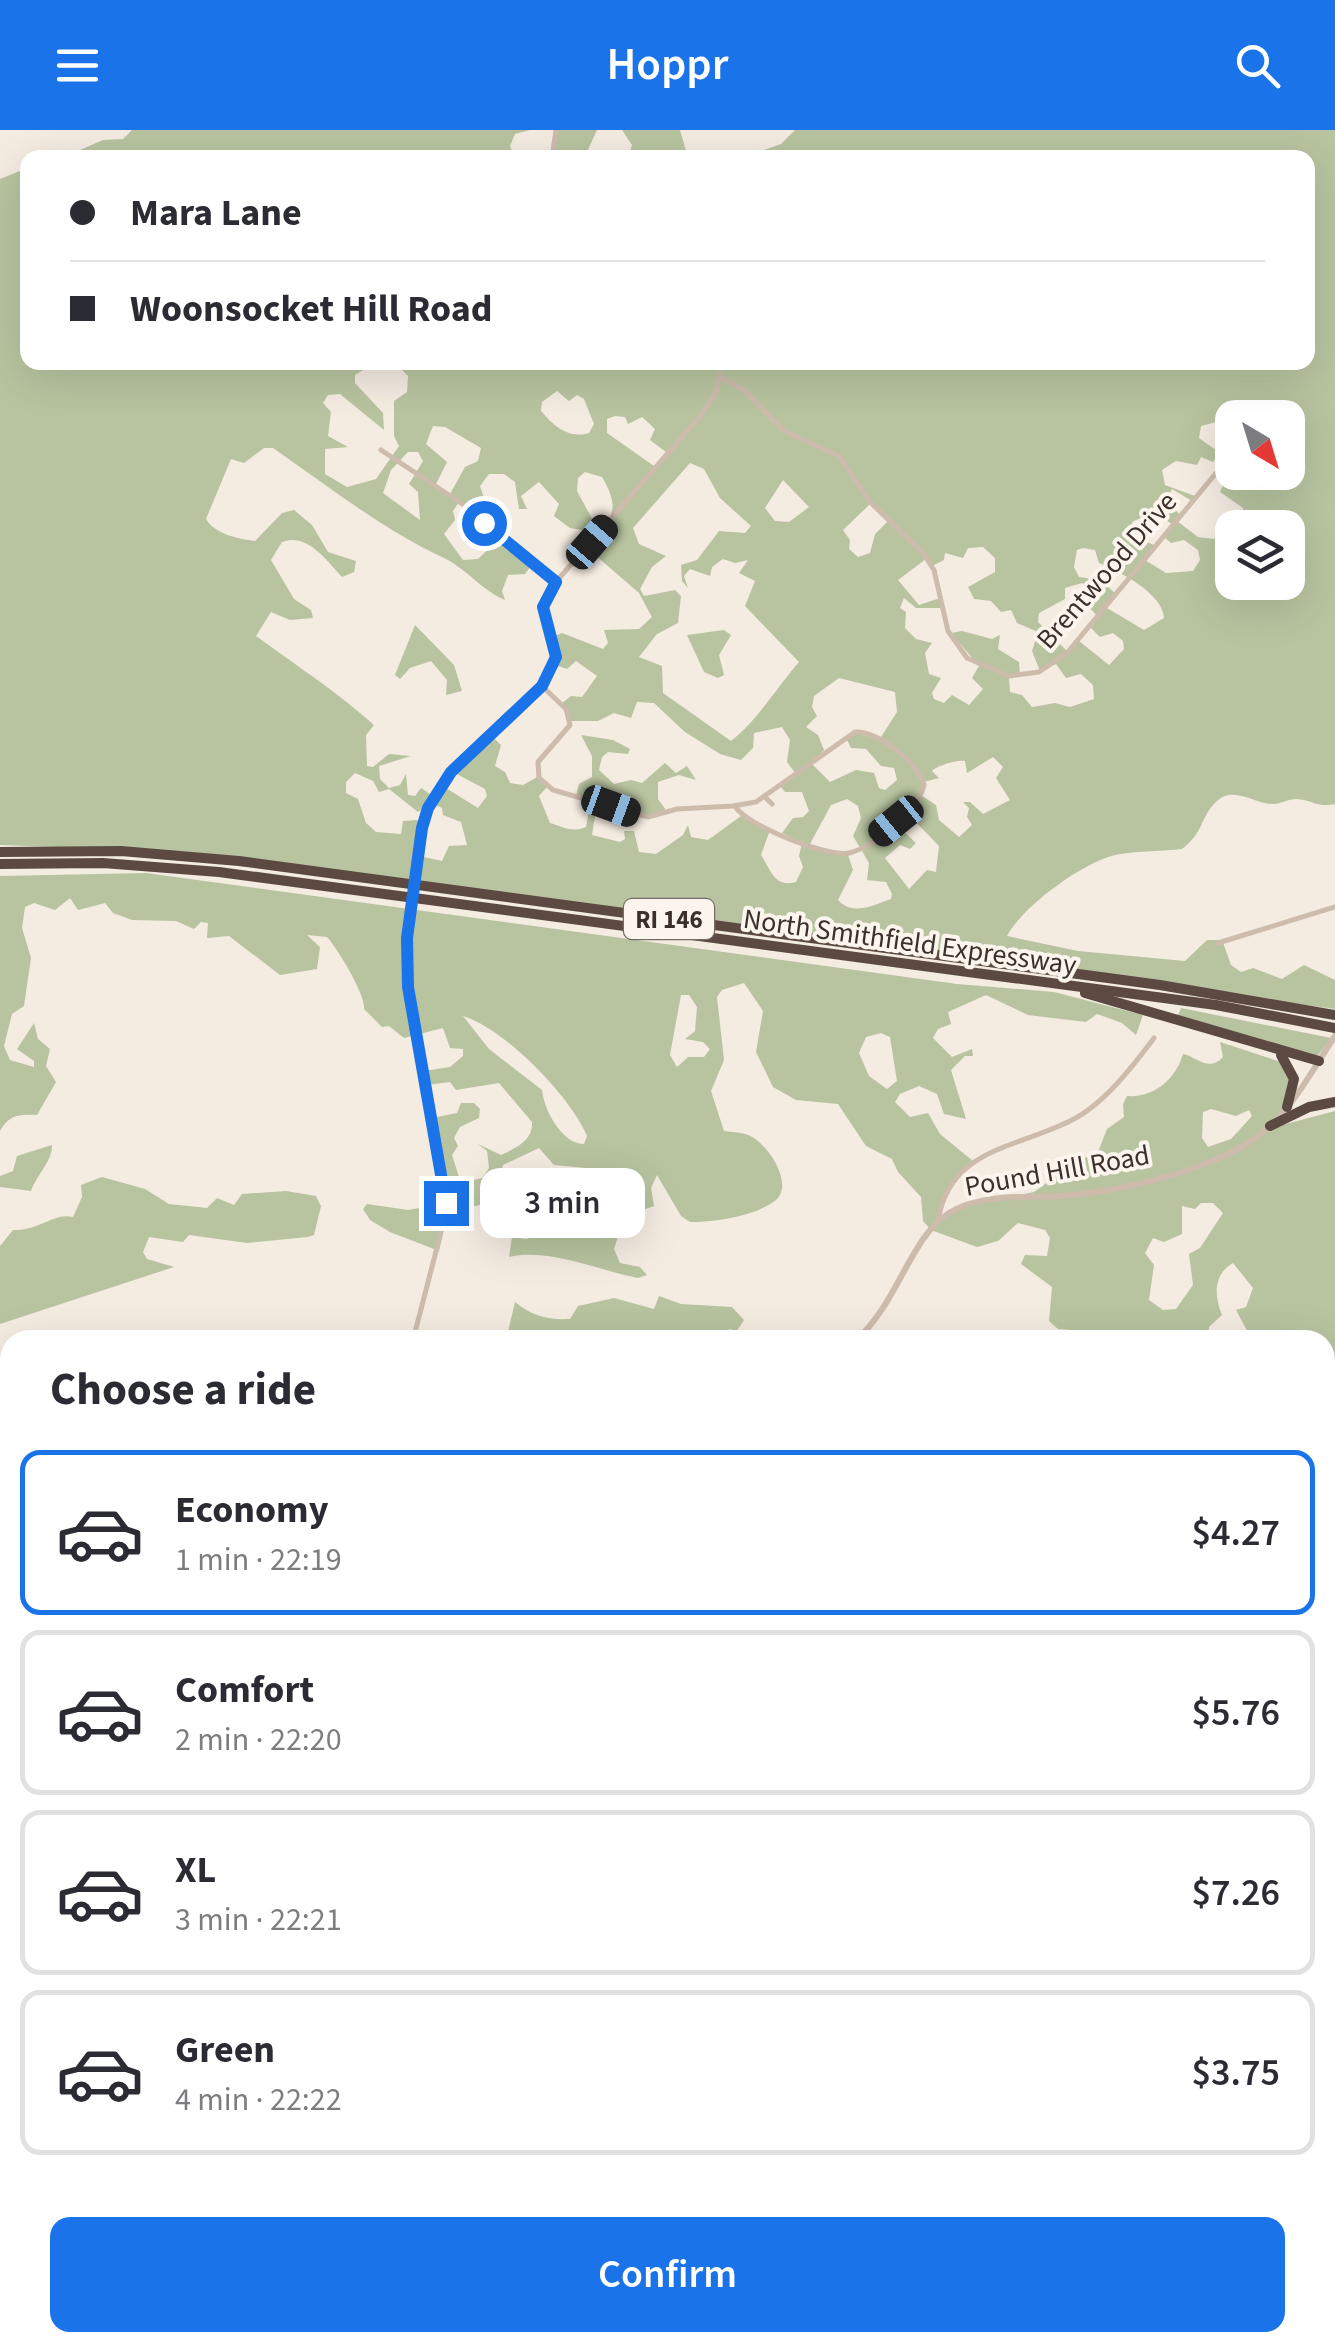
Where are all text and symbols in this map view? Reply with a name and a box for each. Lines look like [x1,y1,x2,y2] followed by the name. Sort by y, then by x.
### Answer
[606,33,729,97] text: Hoppr
[50,38,105,93] icon: menu
[1230,38,1285,93] icon: search
[130,186,302,240] text: Mara Lane
[130,282,493,336] text: Woonsocket Hill Road
[1215,400,1305,490] north arrow
[1215,400,1305,600] map controls
[1027,483,1186,658] street label: Brentwood Drive
[462,501,507,546] route start
[561,510,623,574] car
[1215,510,1305,600] button: layers
[578,782,644,830] car
[863,790,929,852] car
[624,899,714,939] road number: RI 146
[741,899,1079,985] street label: North Smithfield Expressway
[962,1135,1153,1207] street label: Pound Hill Road
[481,1168,646,1238] callout: 3 min
[524,1180,601,1226] text: 3 min
[424,1181,469,1226] route end
[50,1358,316,1422] text: Choose a ride
[175,1483,328,1537] text: Economy
[55,1488,145,1578] icon: car
[1192,1506,1280,1560] text: $4.27
[175,1537,342,1583] text: 1 min · 22:19
[175,1663,314,1717] text: Comfort
[55,1668,145,1758] icon: car
[1192,1686,1280,1740] text: $5.76
[175,1717,342,1763] text: 2 min · 22:20
[175,1843,216,1897] text: XL
[55,1848,145,1938] icon: car
[1192,1866,1280,1920] text: $7.26
[175,1897,342,1943] text: 3 min · 22:21
[175,2023,275,2077] text: Green
[55,2028,145,2118] icon: car
[1192,2046,1280,2100] text: $3.75
[175,2077,342,2123] text: 4 min · 22:22
[50,2217,1285,2332] button: Confirm

